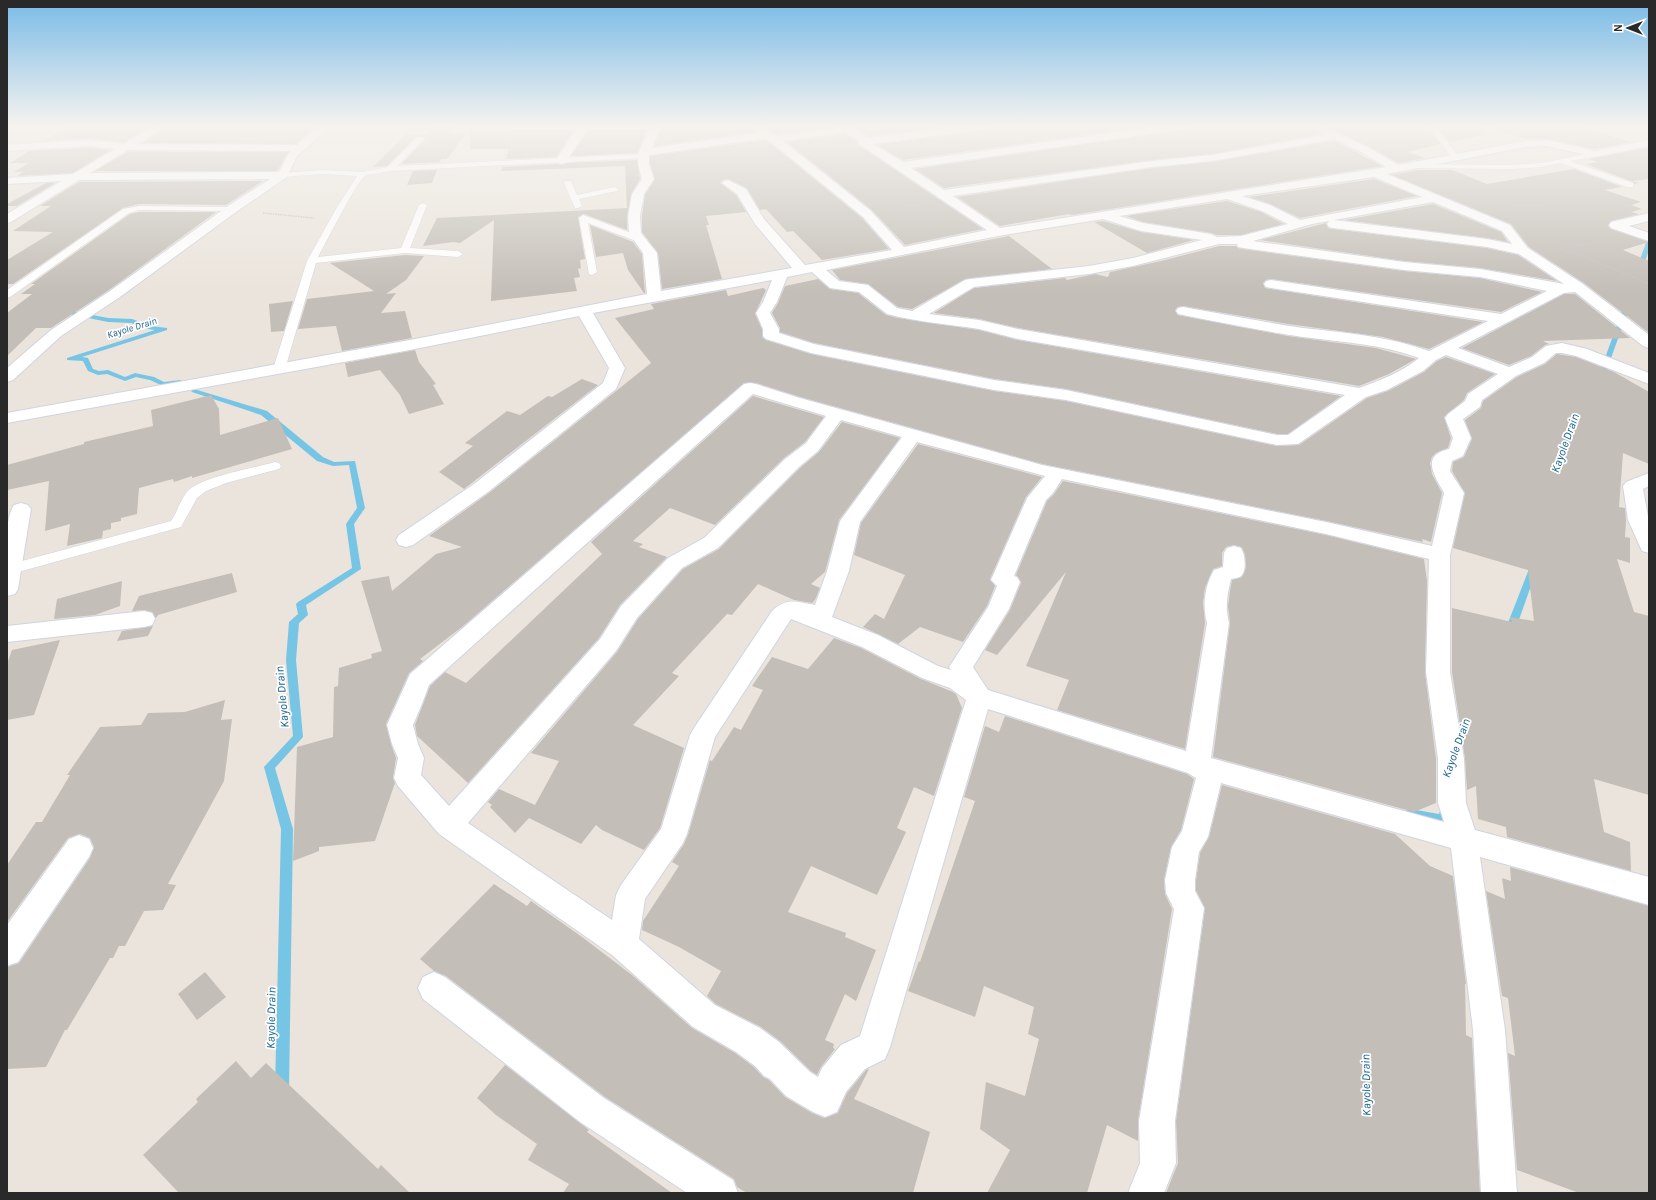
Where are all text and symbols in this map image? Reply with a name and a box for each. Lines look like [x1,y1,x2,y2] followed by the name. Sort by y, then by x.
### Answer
[1608,8,1648,48] north arrow
[1612,24,1625,32] text: N
[106,315,158,341] water label: Kayole Drain
[1548,411,1582,475] water label: Kayole Drain
[272,666,292,728] water label: Kayole Drain
[1439,716,1473,780] water label: Kayole Drain
[263,987,279,1049] water label: Kayole Drain
[1358,1054,1374,1116] water label: Kayole Drain

